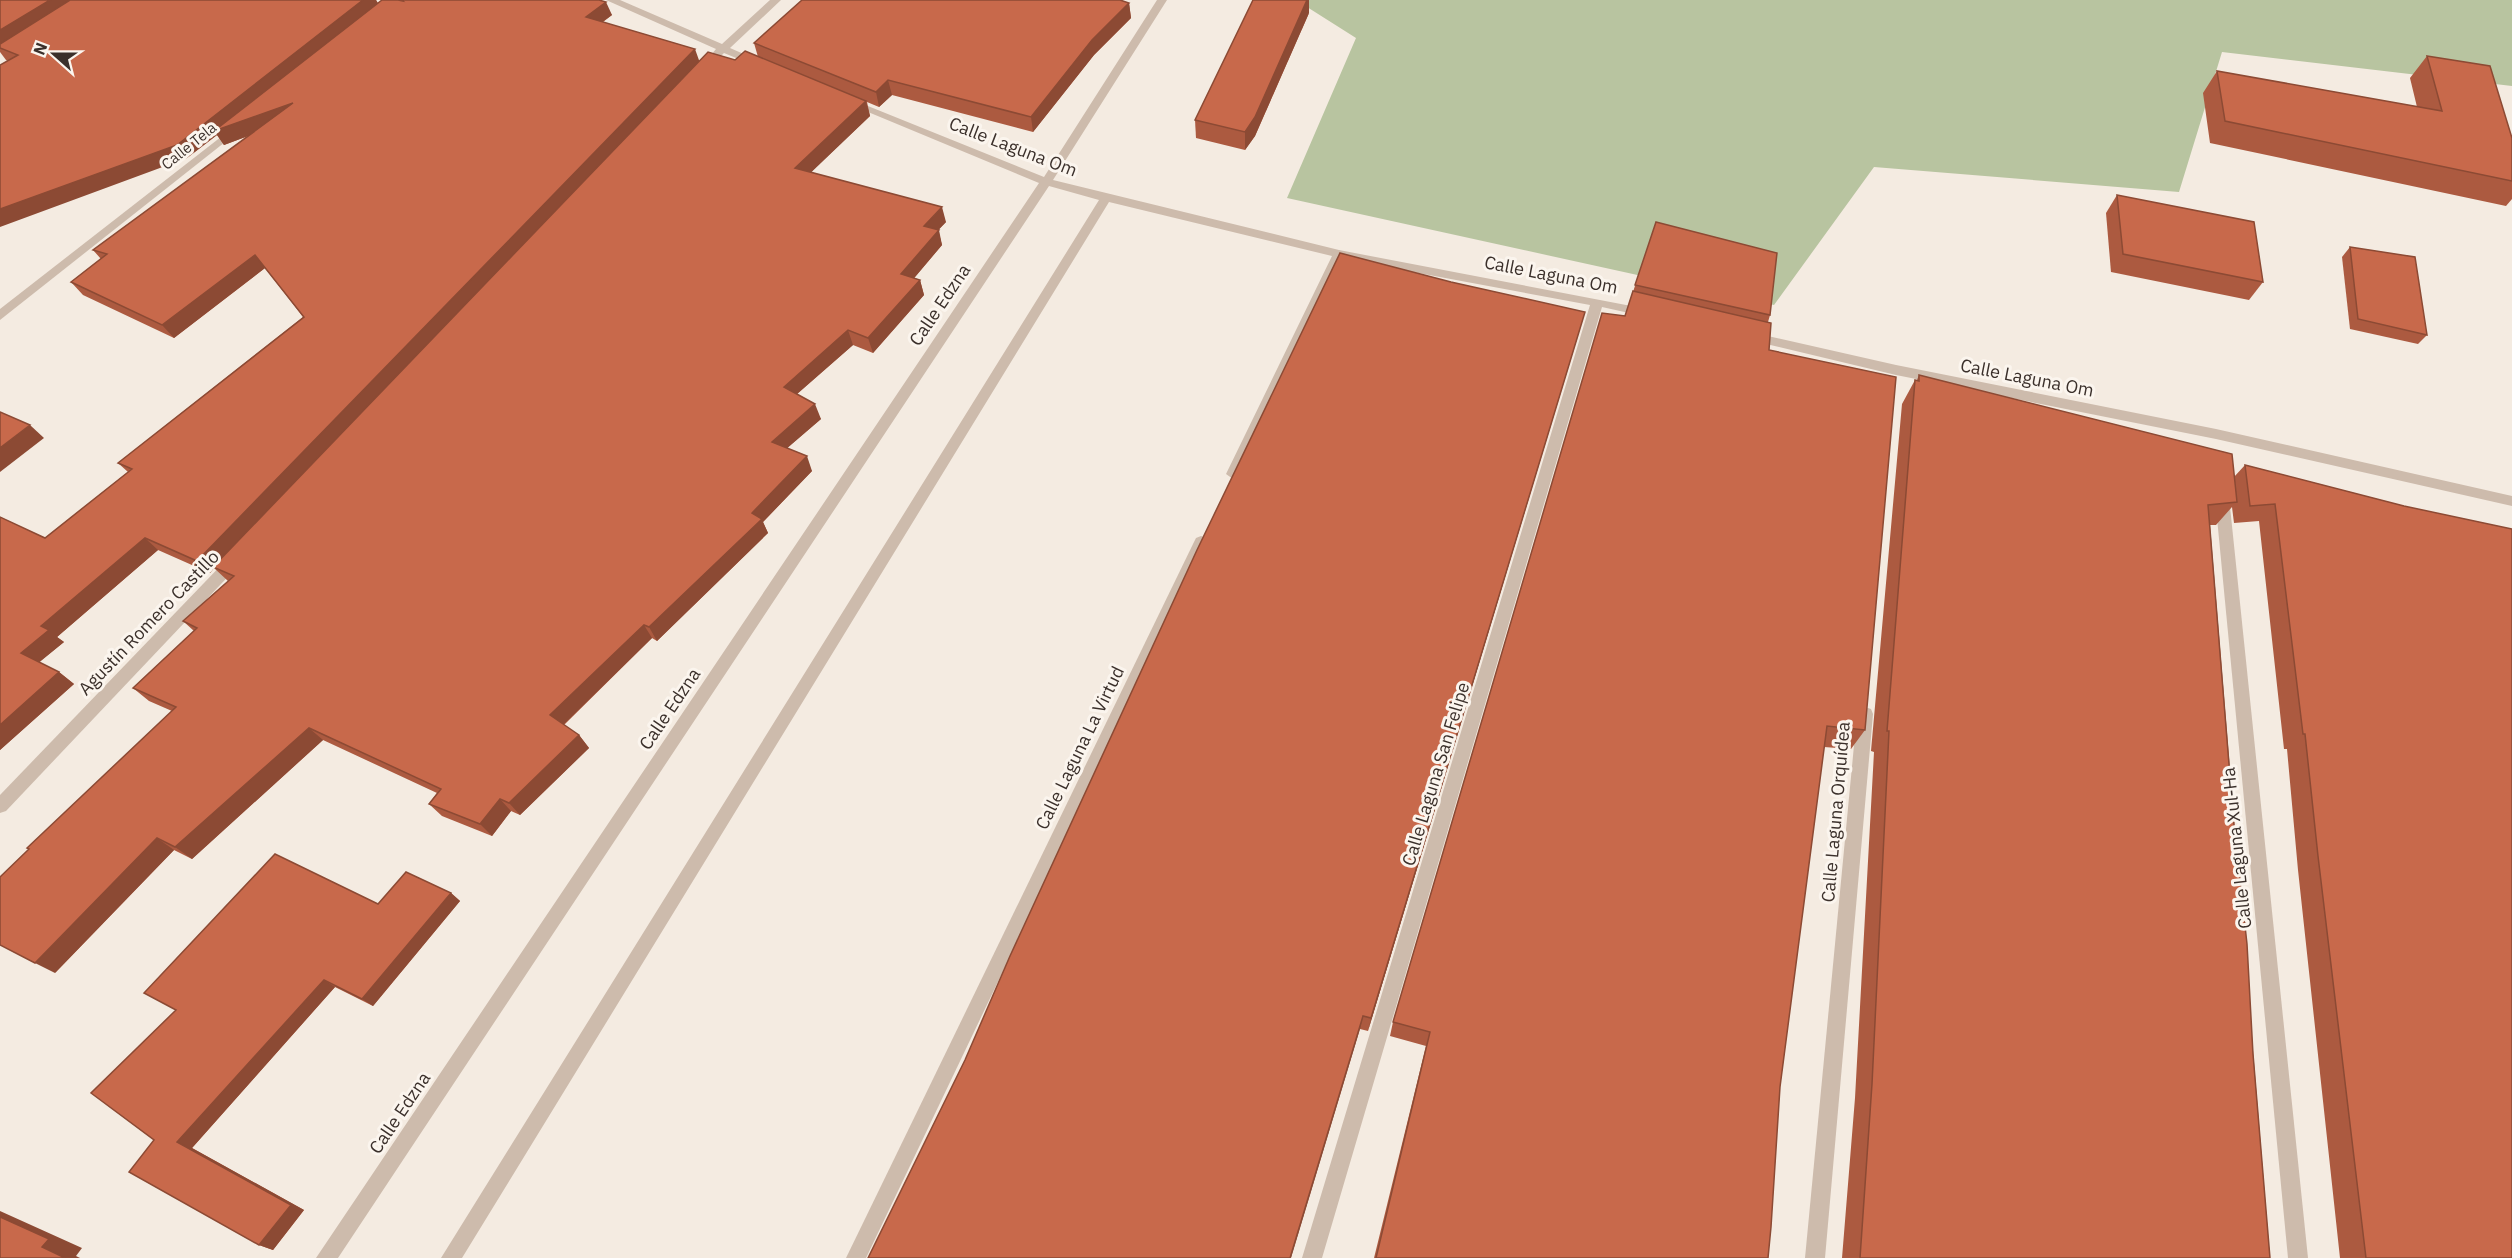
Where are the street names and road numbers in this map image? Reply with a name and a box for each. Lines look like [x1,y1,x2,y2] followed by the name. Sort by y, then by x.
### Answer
[946,112,1081,182] street label: Calle Laguna Om
[157,118,220,173] street label: Calle Tela
[1482,250,1620,299] street label: Calle Laguna Om
[904,259,975,350] street label: Calle Edzna
[1958,353,2096,402] street label: Calle Laguna Om
[73,545,224,700] street label: Agustín Romero Castillo
[1030,662,1129,833] street label: Calle Laguna La Virtud
[634,663,705,754] street label: Calle Edzna
[1397,679,1474,868] street label: Calle Laguna San Felipe
[1816,720,1855,903] street label: Calle Laguna Orquídea
[2217,766,2256,930] street label: Calle Laguna Xul-Ha
[364,1067,435,1158] street label: Calle Edzna

